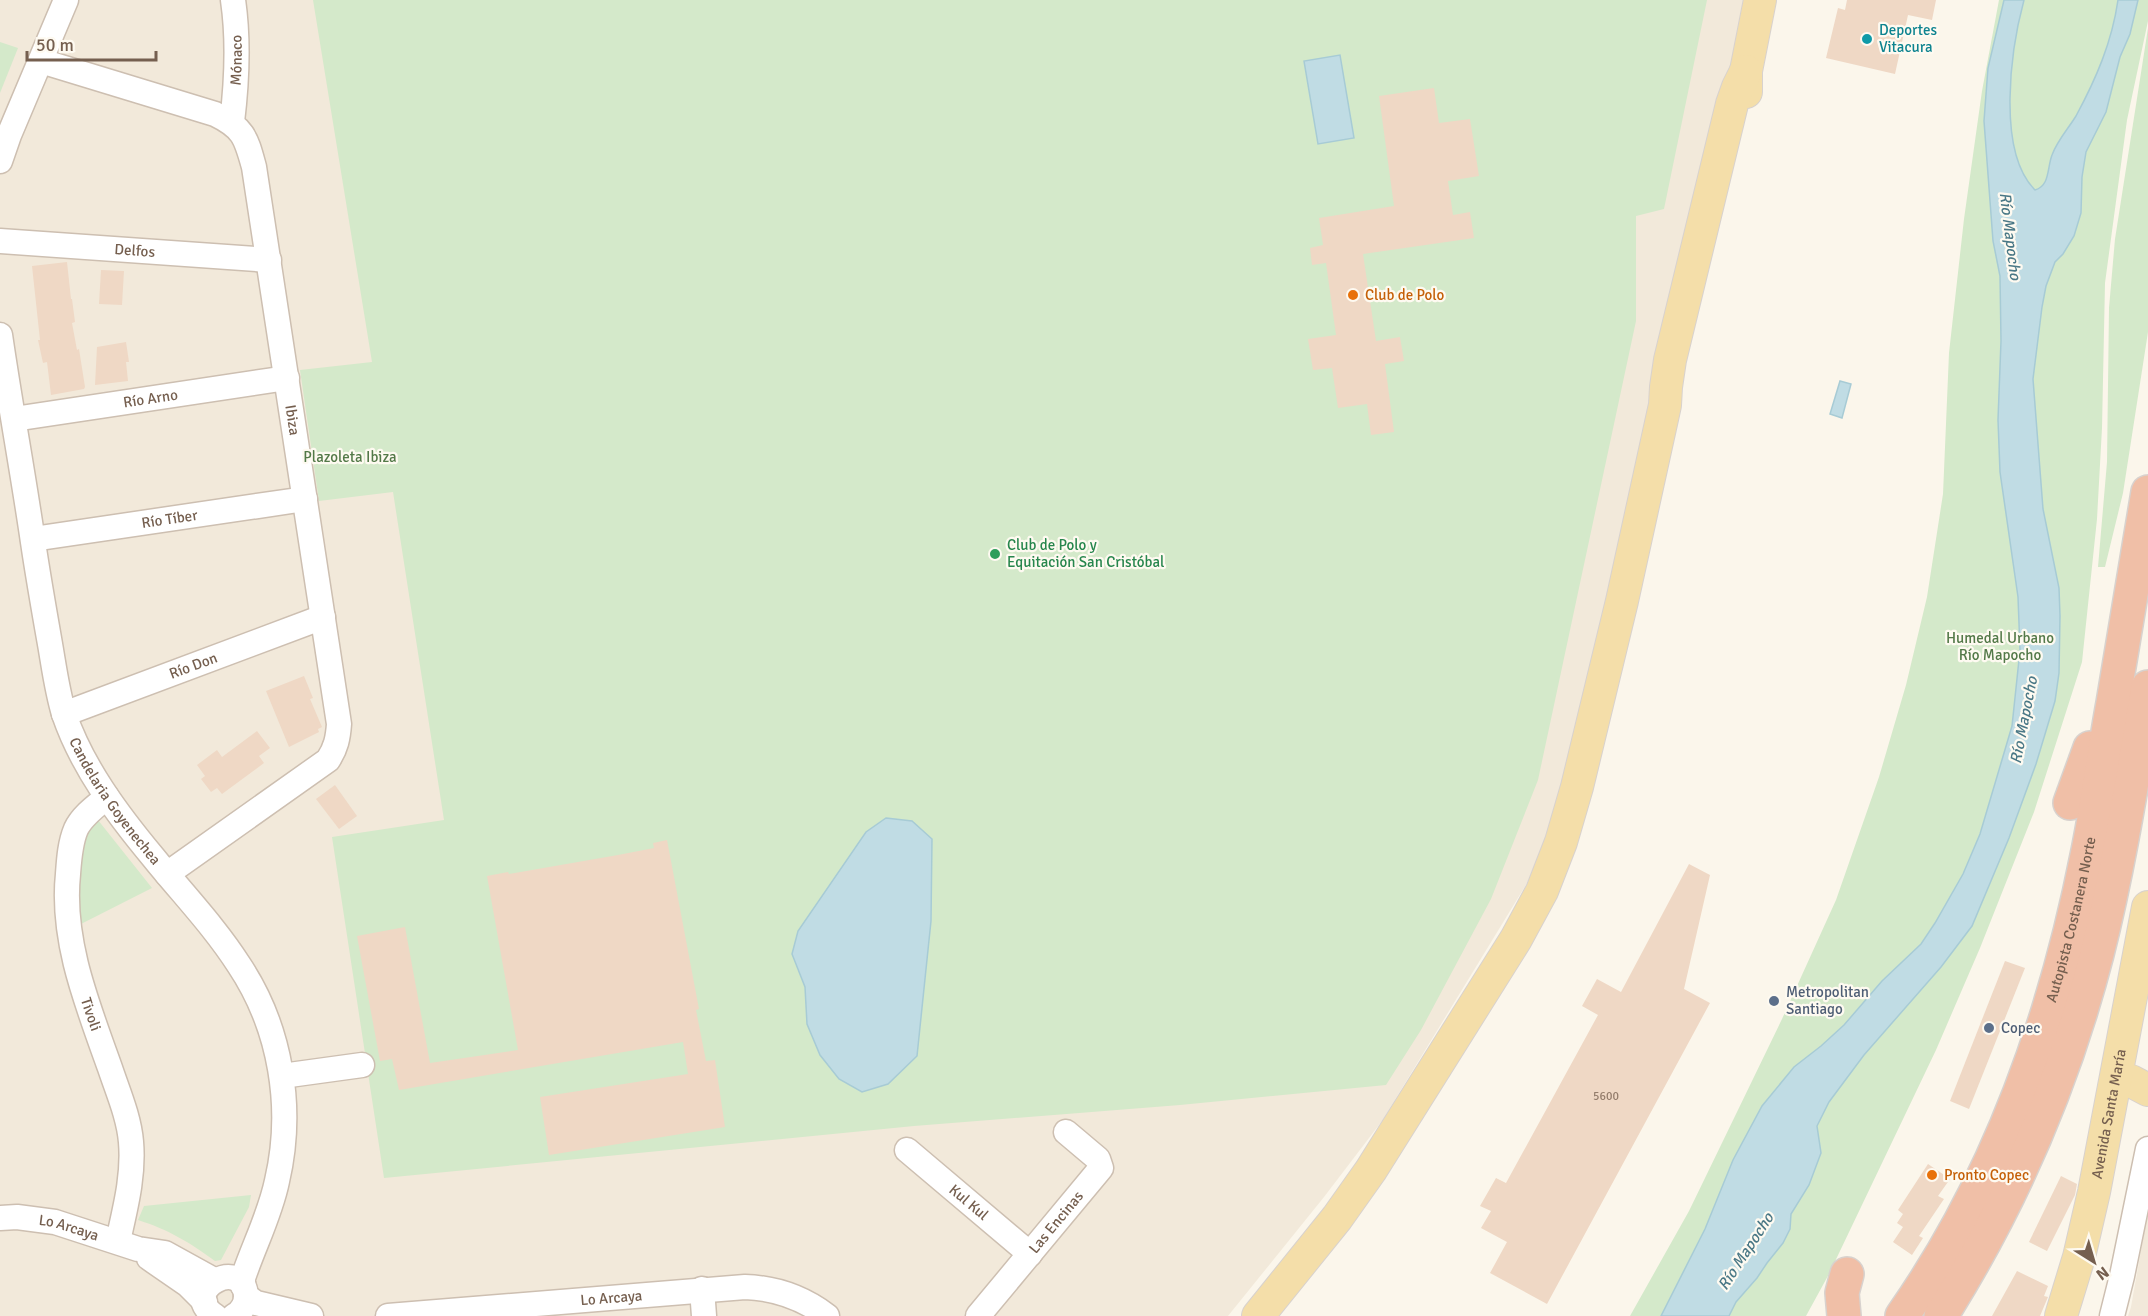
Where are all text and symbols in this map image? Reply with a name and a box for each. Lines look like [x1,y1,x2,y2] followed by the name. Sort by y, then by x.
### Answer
[1879,21,1937,56] place label: Deportes Vitacura
[27,24,156,62] scale bar
[1860,32,1874,46] marker: Deportes Vitacura
[36,34,74,56] text: 50 m
[227,34,246,86] street label: Mónaco
[1995,191,2025,282] water label: Río Mapocho
[114,240,156,261] street label: Delfos
[1365,286,1445,304] place label: Club de Polo
[1346,288,1360,302] marker: Club de Polo
[122,385,179,411] street label: Río Arno
[281,404,304,437] street label: Ibiza
[303,448,397,466] park label: Plazoleta Ibiza
[140,506,199,532] street label: Río Tíber
[1007,536,1165,571] place label: Club de Polo y Equitación San Cristóbal
[988,547,1002,561] marker: Club de Polo y Equitación San Cristóbal
[1946,629,2054,664] park label: Humedal Urbano Río Mapocho
[167,648,220,683] street label: Río Don
[2006,674,2042,765] water label: Río Mapocho
[65,735,165,869] street label: Candelaria Goyenechea
[2042,835,2100,1004] street label: Autopista Costanera Norte
[1786,983,1869,1018] place label: Metropolitan Santiago
[1767,994,1781,1008] marker: Metropolitan Santiago
[77,995,105,1033] street label: Tivoli
[2001,1019,2040,1037] place label: Copec
[1982,1021,1996,1035] marker: Copec
[2088,1047,2130,1180] street label: Avenida Santa María
[1593,1089,1619,1104] house number: 5600
[1944,1166,2029,1184] place label: Pronto Copec
[1925,1168,1939,1182] marker: Pronto Copec
[946,1181,992,1224] street label: Kul Kul
[1025,1187,1087,1257] street label: Las Encinas
[1713,1209,1779,1294] water label: Río Mapocho
[38,1211,101,1245] street label: Lo Arcaya
[2064,1232,2124,1292] north arrow
[2092,1262,2113,1285] text: N
[580,1286,643,1309] street label: Lo Arcaya

